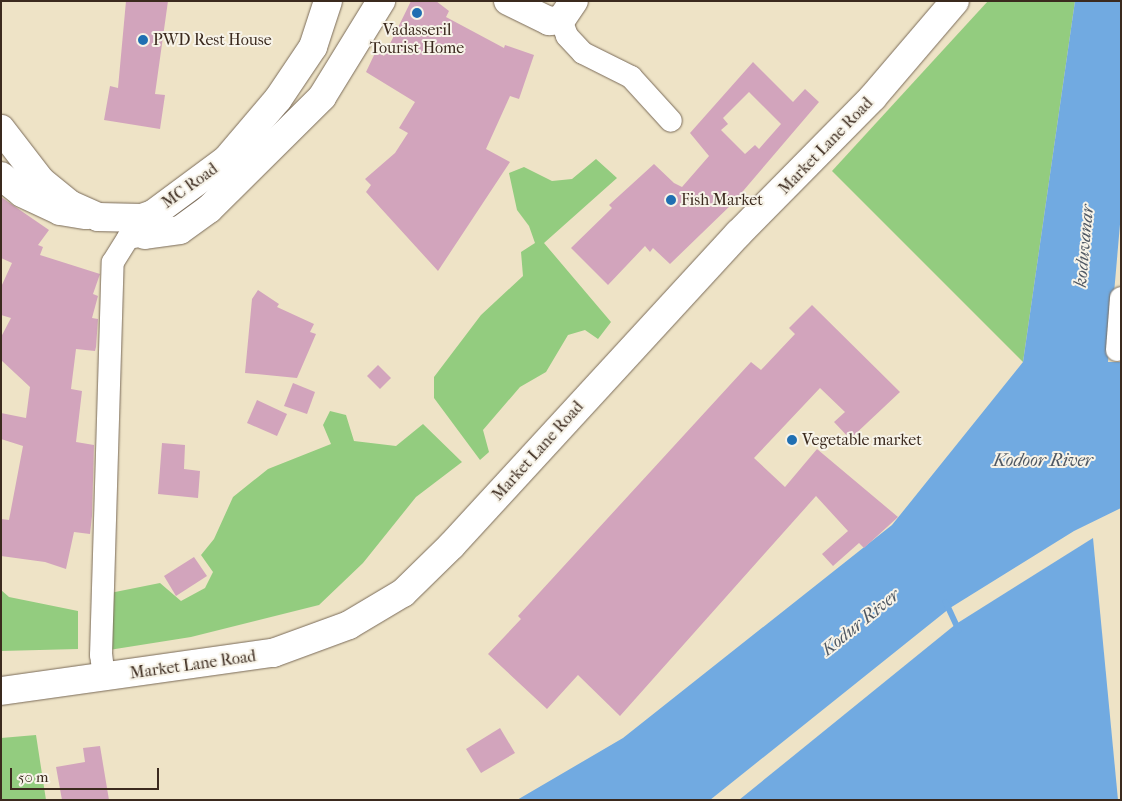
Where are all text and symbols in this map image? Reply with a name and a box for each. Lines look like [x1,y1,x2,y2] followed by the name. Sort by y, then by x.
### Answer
[411,7,423,19] marker: Vadasseril Tourist Home
[370,20,464,58] place label: Vadasseril Tourist Home
[153,30,272,50] place label: PWD Rest House
[137,34,149,46] marker: PWD Rest House
[775,94,877,198] street label: Market Lane Road
[158,159,222,213] street label: MC Road
[681,190,763,210] place label: Fish Market
[665,194,677,206] marker: Fish Market
[1071,204,1099,288] water label: koduvanar
[488,397,588,505] street label: Market Lane Road
[802,430,922,450] place label: Vegetable market
[786,434,798,446] marker: Vegetable market
[993,450,1093,472] water label: Kodoor River
[818,585,904,661] water label: Kodur River
[129,647,257,683] street label: Market Lane Road
[12,758,161,790] scale bar
[18,768,48,786] text: 50 m

